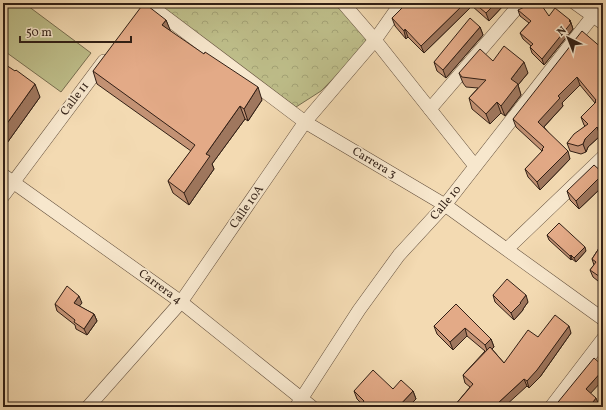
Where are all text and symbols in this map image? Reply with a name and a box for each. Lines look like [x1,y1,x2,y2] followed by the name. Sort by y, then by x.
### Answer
[20,18,131,44] scale bar
[548,18,588,58] north arrow
[554,24,570,40] text: N
[26,25,52,41] text: 50 m
[57,79,93,119] street label: Calle 11
[349,143,399,183] street label: Carrera 3
[226,182,268,232] street label: Calle 10A
[427,182,465,224] street label: Calle 10
[135,266,185,308] street label: Carrera 4

